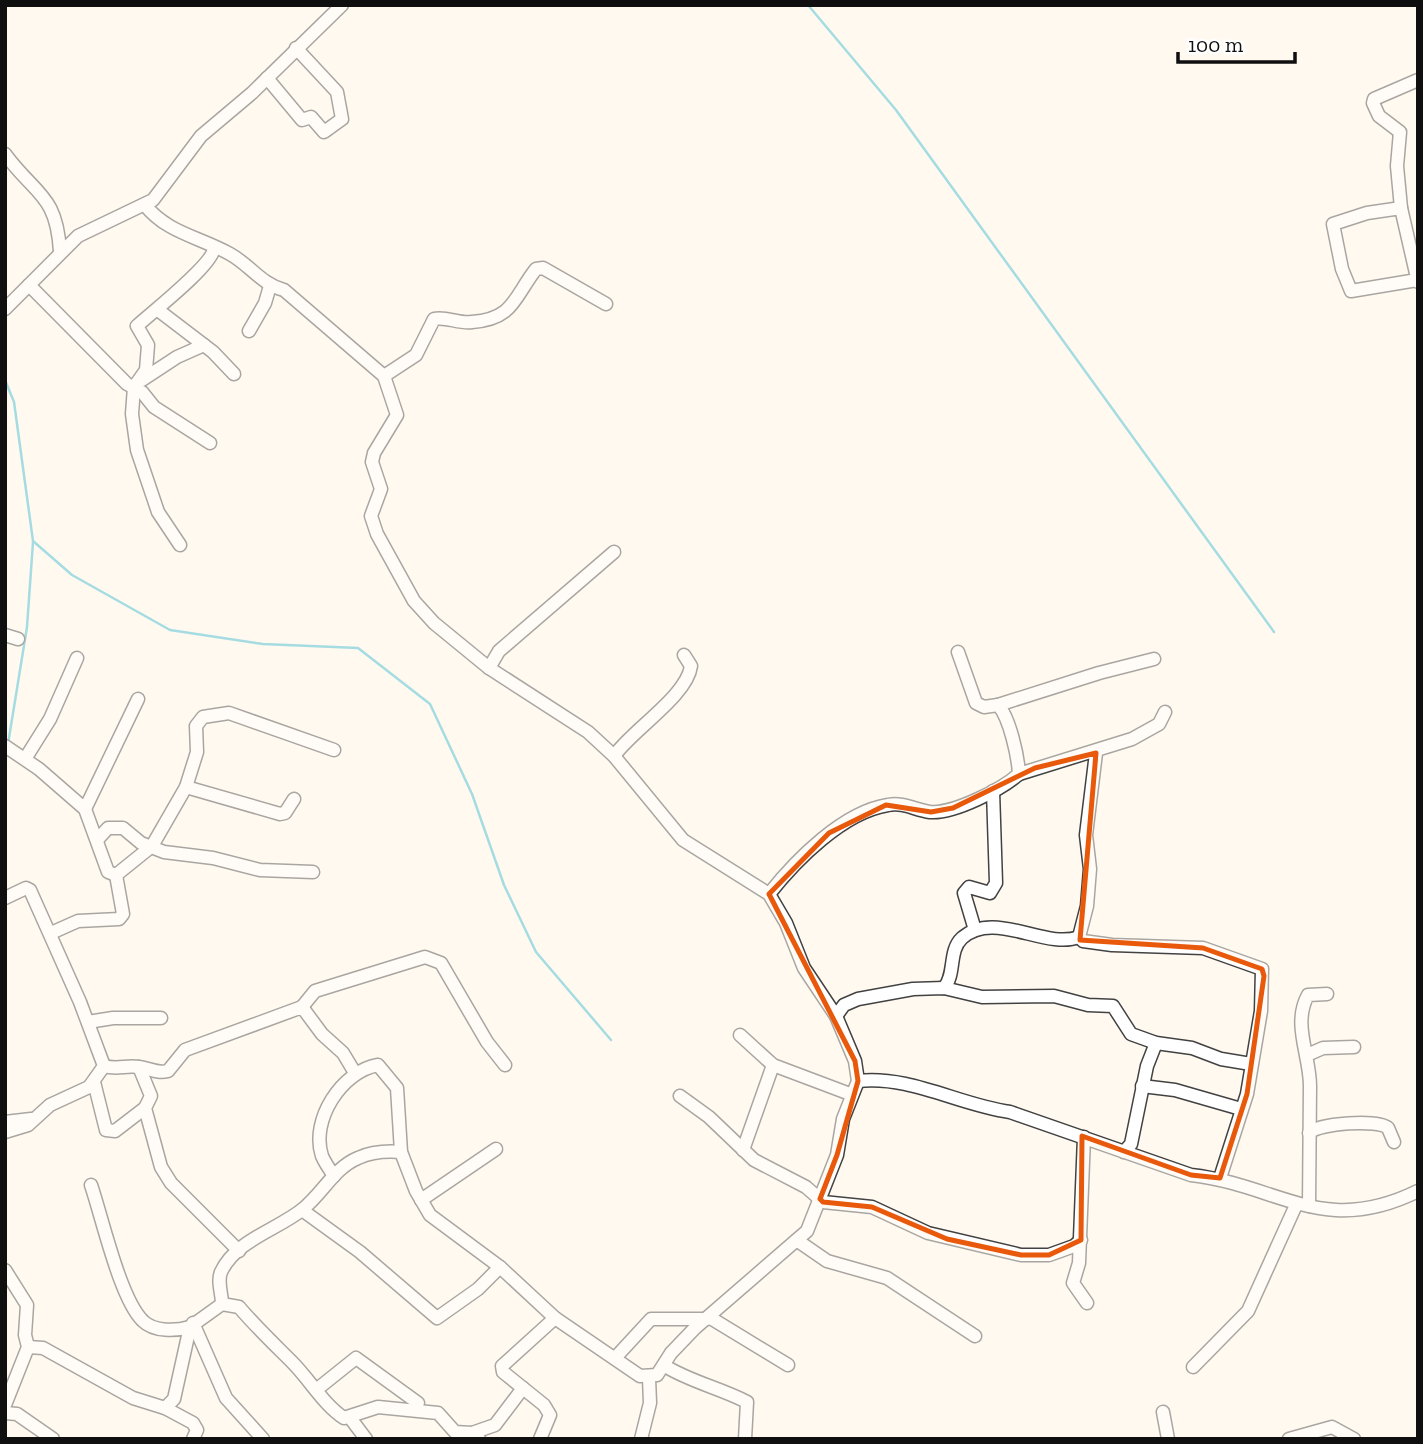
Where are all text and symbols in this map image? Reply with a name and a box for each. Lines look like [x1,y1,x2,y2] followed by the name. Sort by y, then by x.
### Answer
[1178,21,1295,65] scale bar
[1188,32,1243,57] text: 100 m

